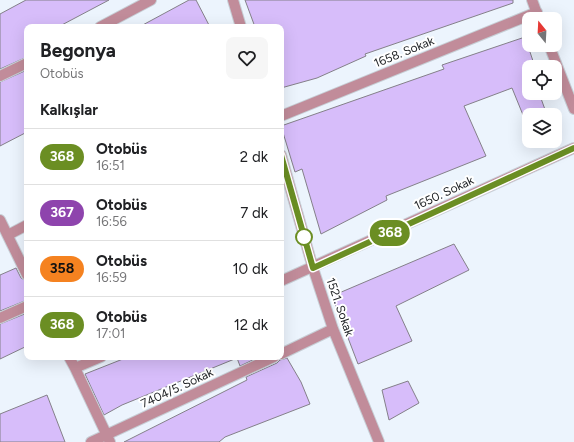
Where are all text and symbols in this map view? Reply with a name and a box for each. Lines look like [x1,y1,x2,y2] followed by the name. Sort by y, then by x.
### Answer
[522,12,562,52] north arrow
[522,12,562,148] map controls
[372,34,436,70] street label: 1658. Sokak
[226,37,268,79] button: heart
[40,39,116,62] text: Begonya
[522,60,562,100] button: locate
[40,66,83,81] text: Otobüs
[40,101,98,119] text: Kalkışlar
[522,108,562,148] button: layers
[96,140,147,158] text: Otobüs
[50,148,74,165] text: 368
[240,148,268,166] text: 2 dk
[96,158,125,173] text: 16:51
[412,173,476,213] street label: 1650. Sokak
[96,196,147,214] text: Otobüs
[50,204,74,221] text: 367
[240,204,268,222] text: 7 dk
[96,214,127,229] text: 16:56
[367,220,413,246] line badge: 368
[378,224,402,241] text: 368
[295,228,313,246] unlabelled marker
[96,252,147,270] text: Otobüs
[50,260,74,277] text: 358
[232,260,268,278] text: 10 dk
[96,270,127,285] text: 16:59
[323,276,357,338] street label: 1521. Sokak
[96,308,147,326] text: Otobüs
[50,316,74,333] text: 368
[234,316,268,334] text: 12 dk
[96,326,125,341] text: 17:01
[139,365,215,411] street label: 7404/5. Sokak

